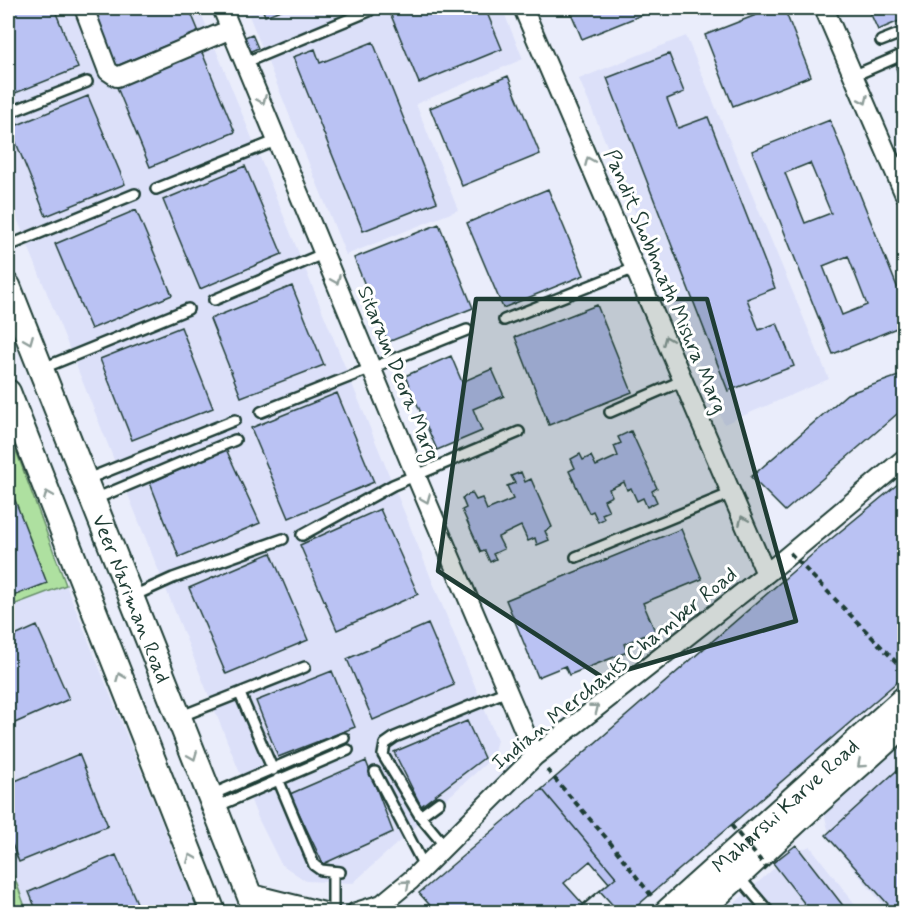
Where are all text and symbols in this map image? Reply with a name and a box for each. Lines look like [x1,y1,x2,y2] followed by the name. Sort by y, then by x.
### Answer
[857,93,869,104] one-way arrow
[255,94,267,105] one-way arrow
[597,145,733,418] street label: Pandit Shobhnath Mishra Marg
[585,157,597,168] one-way arrow
[329,274,341,285] one-way arrow
[349,282,446,465] street label: Sitaram Deora Marg
[22,334,34,345] one-way arrow
[662,336,674,347] one-way arrow
[43,491,56,501] one-way arrow
[419,493,431,504] one-way arrow
[85,510,177,687] street label: Veer Nariman Road
[738,515,750,526] one-way arrow
[486,561,743,777] street label: Indian Merchants Chamber Road
[115,672,127,683] one-way arrow
[588,705,599,716] one-way arrow
[706,733,865,880] street label: Maharshi Karve Road
[186,750,198,761] one-way arrow
[857,757,868,768] one-way arrow
[186,854,198,865] one-way arrow
[399,880,410,891] one-way arrow

